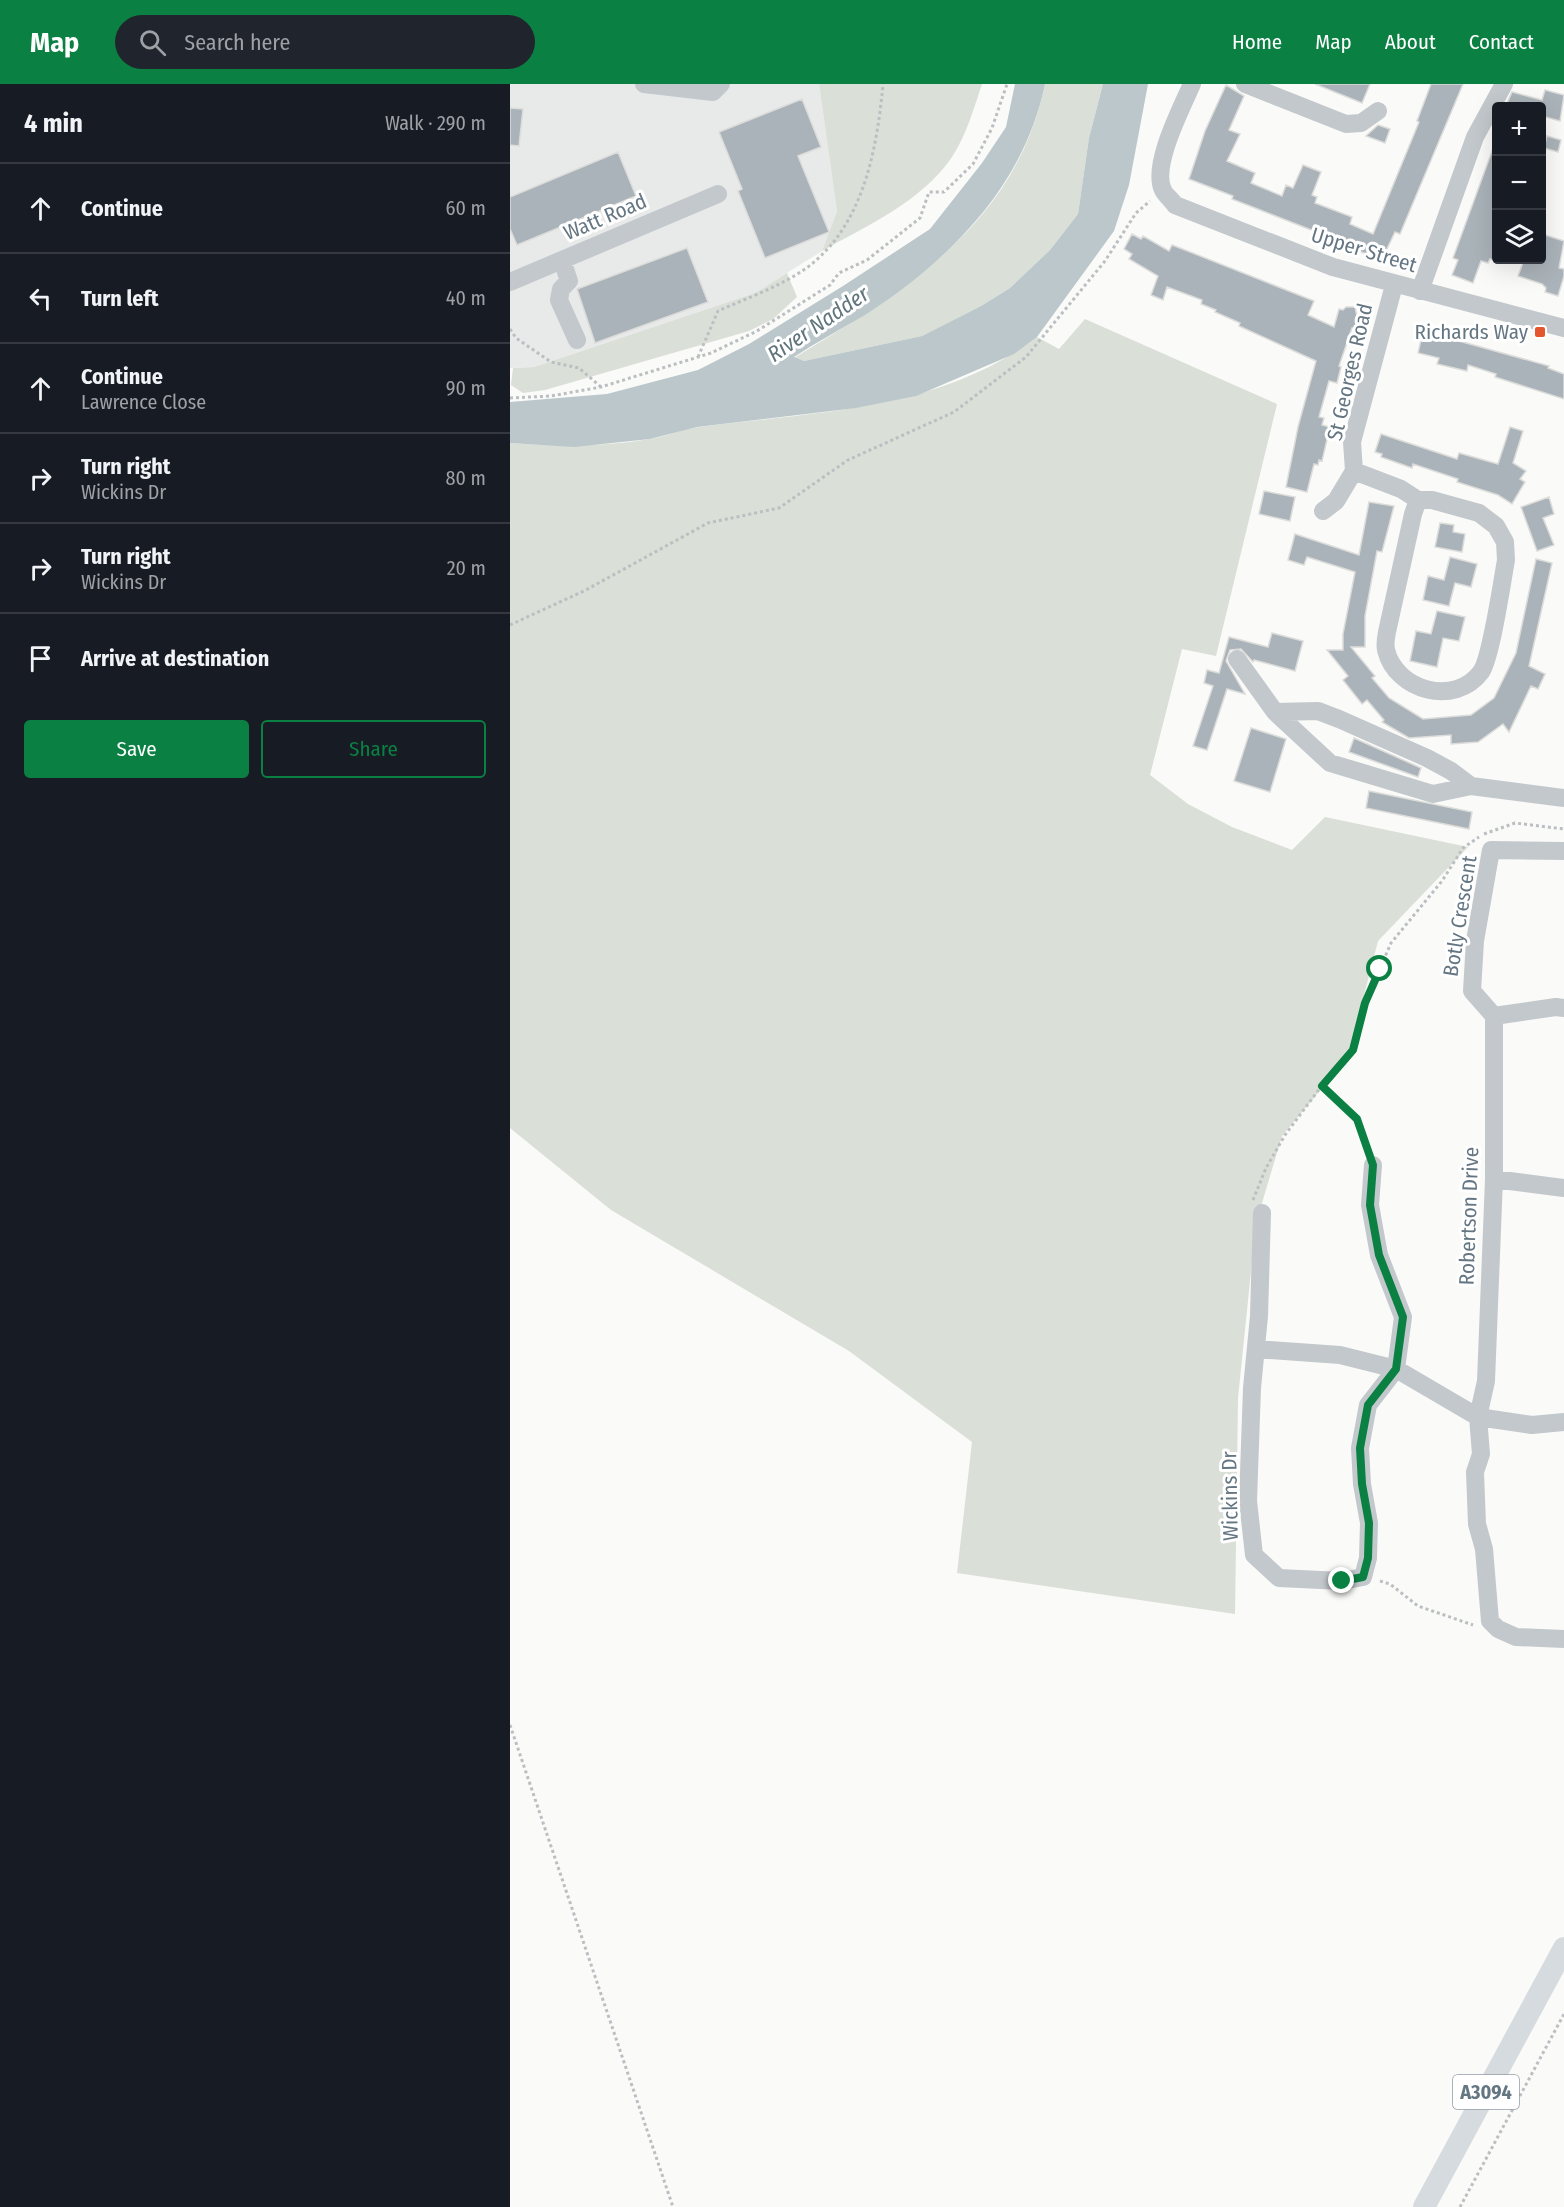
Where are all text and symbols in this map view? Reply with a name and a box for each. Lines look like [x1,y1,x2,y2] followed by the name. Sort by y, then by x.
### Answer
[115,15,535,69] search box
[30,26,79,59] text: Map
[136,26,169,59] icon: search
[184,29,290,56] text: Search here
[1232,29,1282,55] text: Home
[1315,29,1352,55] text: Map
[1385,29,1436,55] text: About
[1469,29,1534,55] text: Contact
[1492,102,1546,264] map controls
[1492,102,1546,156] button: +
[24,108,83,139] text: 4 min
[385,111,486,135] text: Walk · 290 m
[1492,156,1546,210] button: −
[560,188,650,246] street label: Watt Road
[24,192,57,225] icon: ahead
[81,195,163,222] text: Continue
[446,196,486,220] text: 60 m
[1492,210,1546,264] button: layers
[1308,222,1420,278] street label: Upper Street
[762,279,875,368] water label: River Nadder
[24,282,57,315] icon: left
[81,285,159,312] text: Turn left
[446,286,486,310] text: 40 m
[1322,301,1378,443] street label: St Georges Road
[1415,319,1529,345] place label: Richards Way
[1533,325,1547,339] marker: Richards Way
[81,363,163,390] text: Continue
[24,372,57,405] icon: ahead
[446,376,486,400] text: 90 m
[81,390,206,414] text: Lawrence Close
[81,453,170,480] text: Turn right
[24,462,57,495] icon: right
[446,466,486,490] text: 80 m
[81,480,166,504] text: Wickins Dr
[81,543,170,570] text: Turn right
[24,552,57,585] icon: right
[447,556,486,580] text: 20 m
[81,570,166,594] text: Wickins Dr
[24,642,57,675] icon: arrive
[81,645,269,672] text: Arrive at destination
[24,720,249,778] button: Save
[261,720,486,778] button: Share
[1438,854,1482,978] street label: Botly Crescent
[1366,955,1392,981] route start
[1454,1146,1484,1286] street label: Robertson Drive
[1216,1450,1244,1541] street label: Wickins Dr
[1328,1567,1354,1593] route end
[1453,2075,1519,2109] road number: A3094

